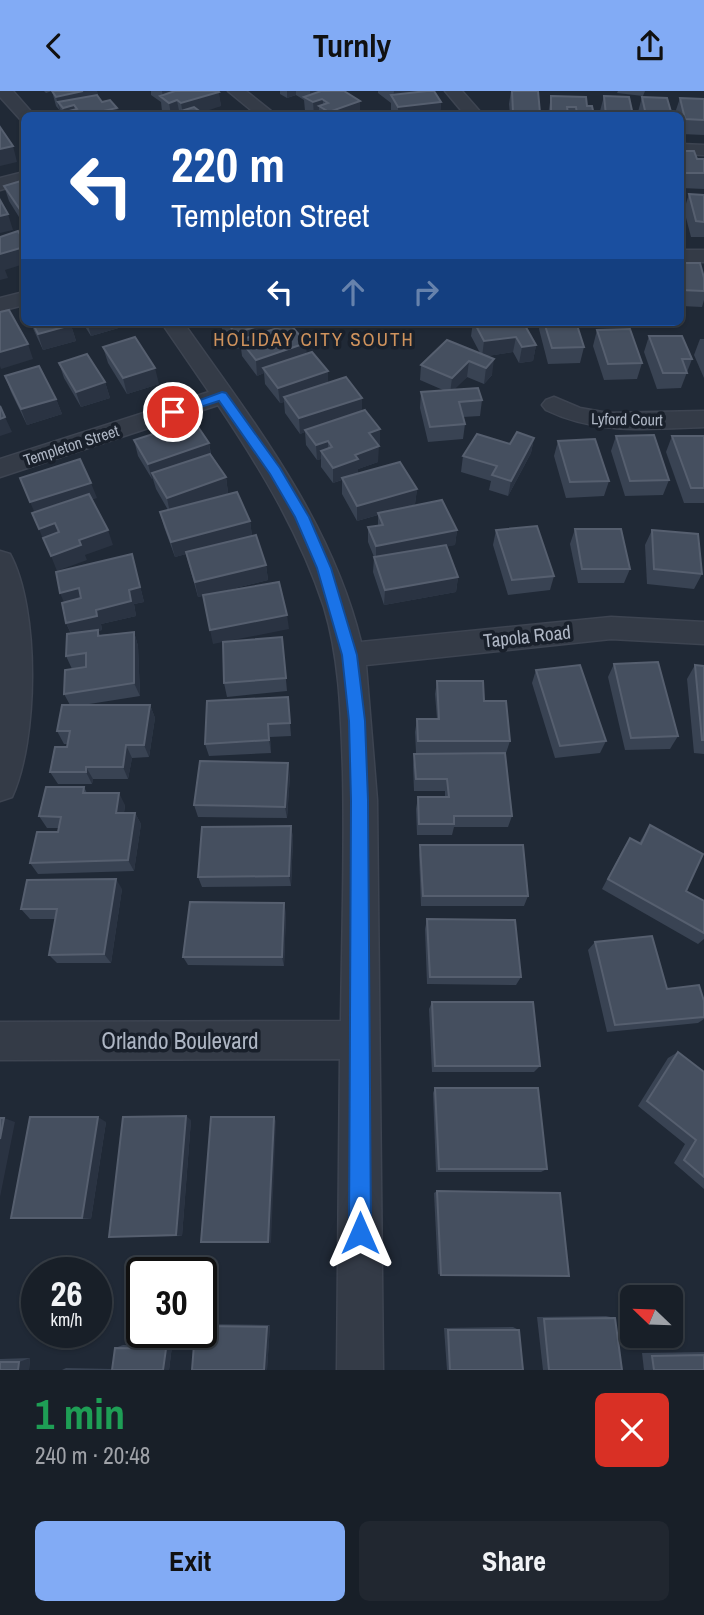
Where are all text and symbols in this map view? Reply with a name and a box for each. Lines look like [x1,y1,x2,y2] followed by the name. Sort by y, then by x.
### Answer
[313,24,391,67] text: Turnly
[35,27,73,65] icon: back
[631,27,669,65] icon: share
[171,131,285,197] text: 220 m
[56,140,147,231] icon: left
[171,194,369,237] text: Templeton Street
[261,273,299,311] icon: left
[334,273,372,311] icon: ahead
[407,273,445,311] icon: right
[213,326,415,352] district label: HOLIDAY CITY SOUTH
[143,382,203,442] pin
[154,393,192,431] icon: arrive
[591,407,663,431] street label: Lyford Court
[20,419,122,471] street label: Templeton Street
[482,618,572,654] street label: Tapola Road
[101,1025,259,1056] street label: Orlando Boulevard
[323,1196,397,1270] position arrow
[126,1257,217,1348] speed limit sign: 30
[51,1270,82,1317] text: 26
[620,1285,682,1347] north arrow
[620,1285,683,1348] map controls
[51,1307,83,1332] text: km/h
[35,1386,125,1442] text: 1 min
[595,1393,669,1467] button: close
[35,1440,150,1471] text: 240 m · 20:48
[35,1521,345,1601] button: Exit
[359,1521,669,1601] button: Share

